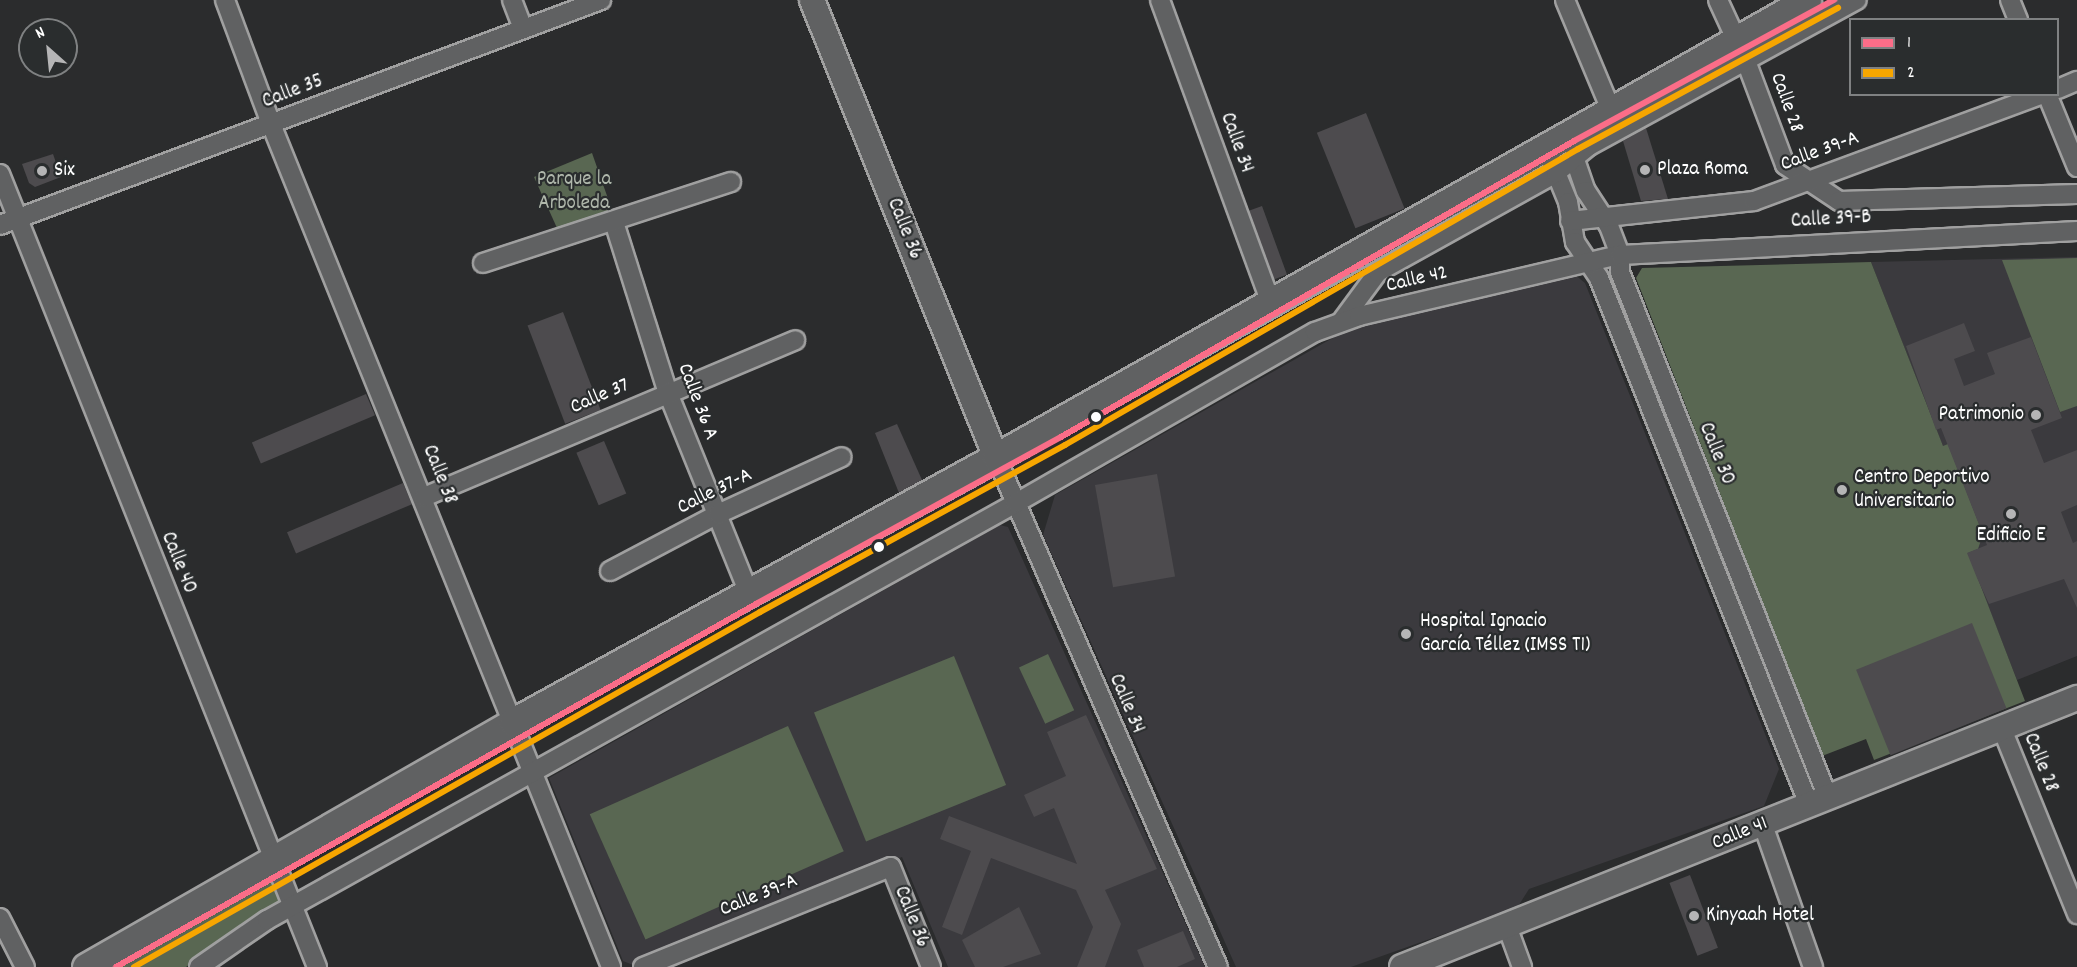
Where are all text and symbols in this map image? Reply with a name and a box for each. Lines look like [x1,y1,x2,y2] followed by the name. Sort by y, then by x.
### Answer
[18,18,78,78] north arrow
[1849,18,2059,96] legend
[32,21,49,45] text: N
[1907,31,1911,56] text: 1
[1907,61,1915,86] text: 2
[259,69,327,115] street label: Calle 35
[1764,70,1808,136] street label: Calle 28
[1214,109,1258,177] street label: Calle 34
[1777,126,1863,178] street label: Calle 39-A
[1657,157,1748,183] place label: Plaza Roma
[54,158,75,184] place label: Six
[1638,163,1652,177] marker: Plaza Roma
[35,164,49,178] marker: Six
[537,167,611,217] park label: Parque la Arboleda
[880,195,928,263] street label: Calle 36
[1790,205,1872,235] street label: Calle 39-B
[1384,261,1450,299] street label: Calle 42
[671,360,723,444] street label: Calle 36 A
[567,373,633,421] street label: Calle 37
[1939,402,2024,428] place label: Patrimonio
[2029,408,2043,422] marker: Patrimonio
[1090,411,1102,423] unlabelled marker
[1692,419,1740,489] street label: Calle 30
[416,442,462,508] street label: Calle 38
[673,463,757,521] street label: Calle 37-A
[1854,465,1990,515] place label: Centro Deportivo Universitario
[1835,483,1849,497] marker: Centro Deportivo Universitario
[2004,507,2018,521] marker: Edificio E
[1977,523,2045,549] place label: Edificio E
[154,528,202,598] street label: Calle 40
[873,541,885,553] unlabelled marker
[1420,609,1590,659] place label: Hospital Ignacio García Téllez (IMSS T1)
[1397,625,1415,643] marker: Hospital Ignacio García Téllez (IMSS T1)
[1102,670,1150,738] street label: Calle 34
[2017,730,2063,796] street label: Calle 28
[1709,812,1771,856] street label: Calle 41
[716,869,802,923] street label: Calle 39-A
[887,883,935,951] street label: Calle 36
[1706,903,1814,929] place label: Kinyaah Hotel
[1687,909,1701,923] marker: Kinyaah Hotel

